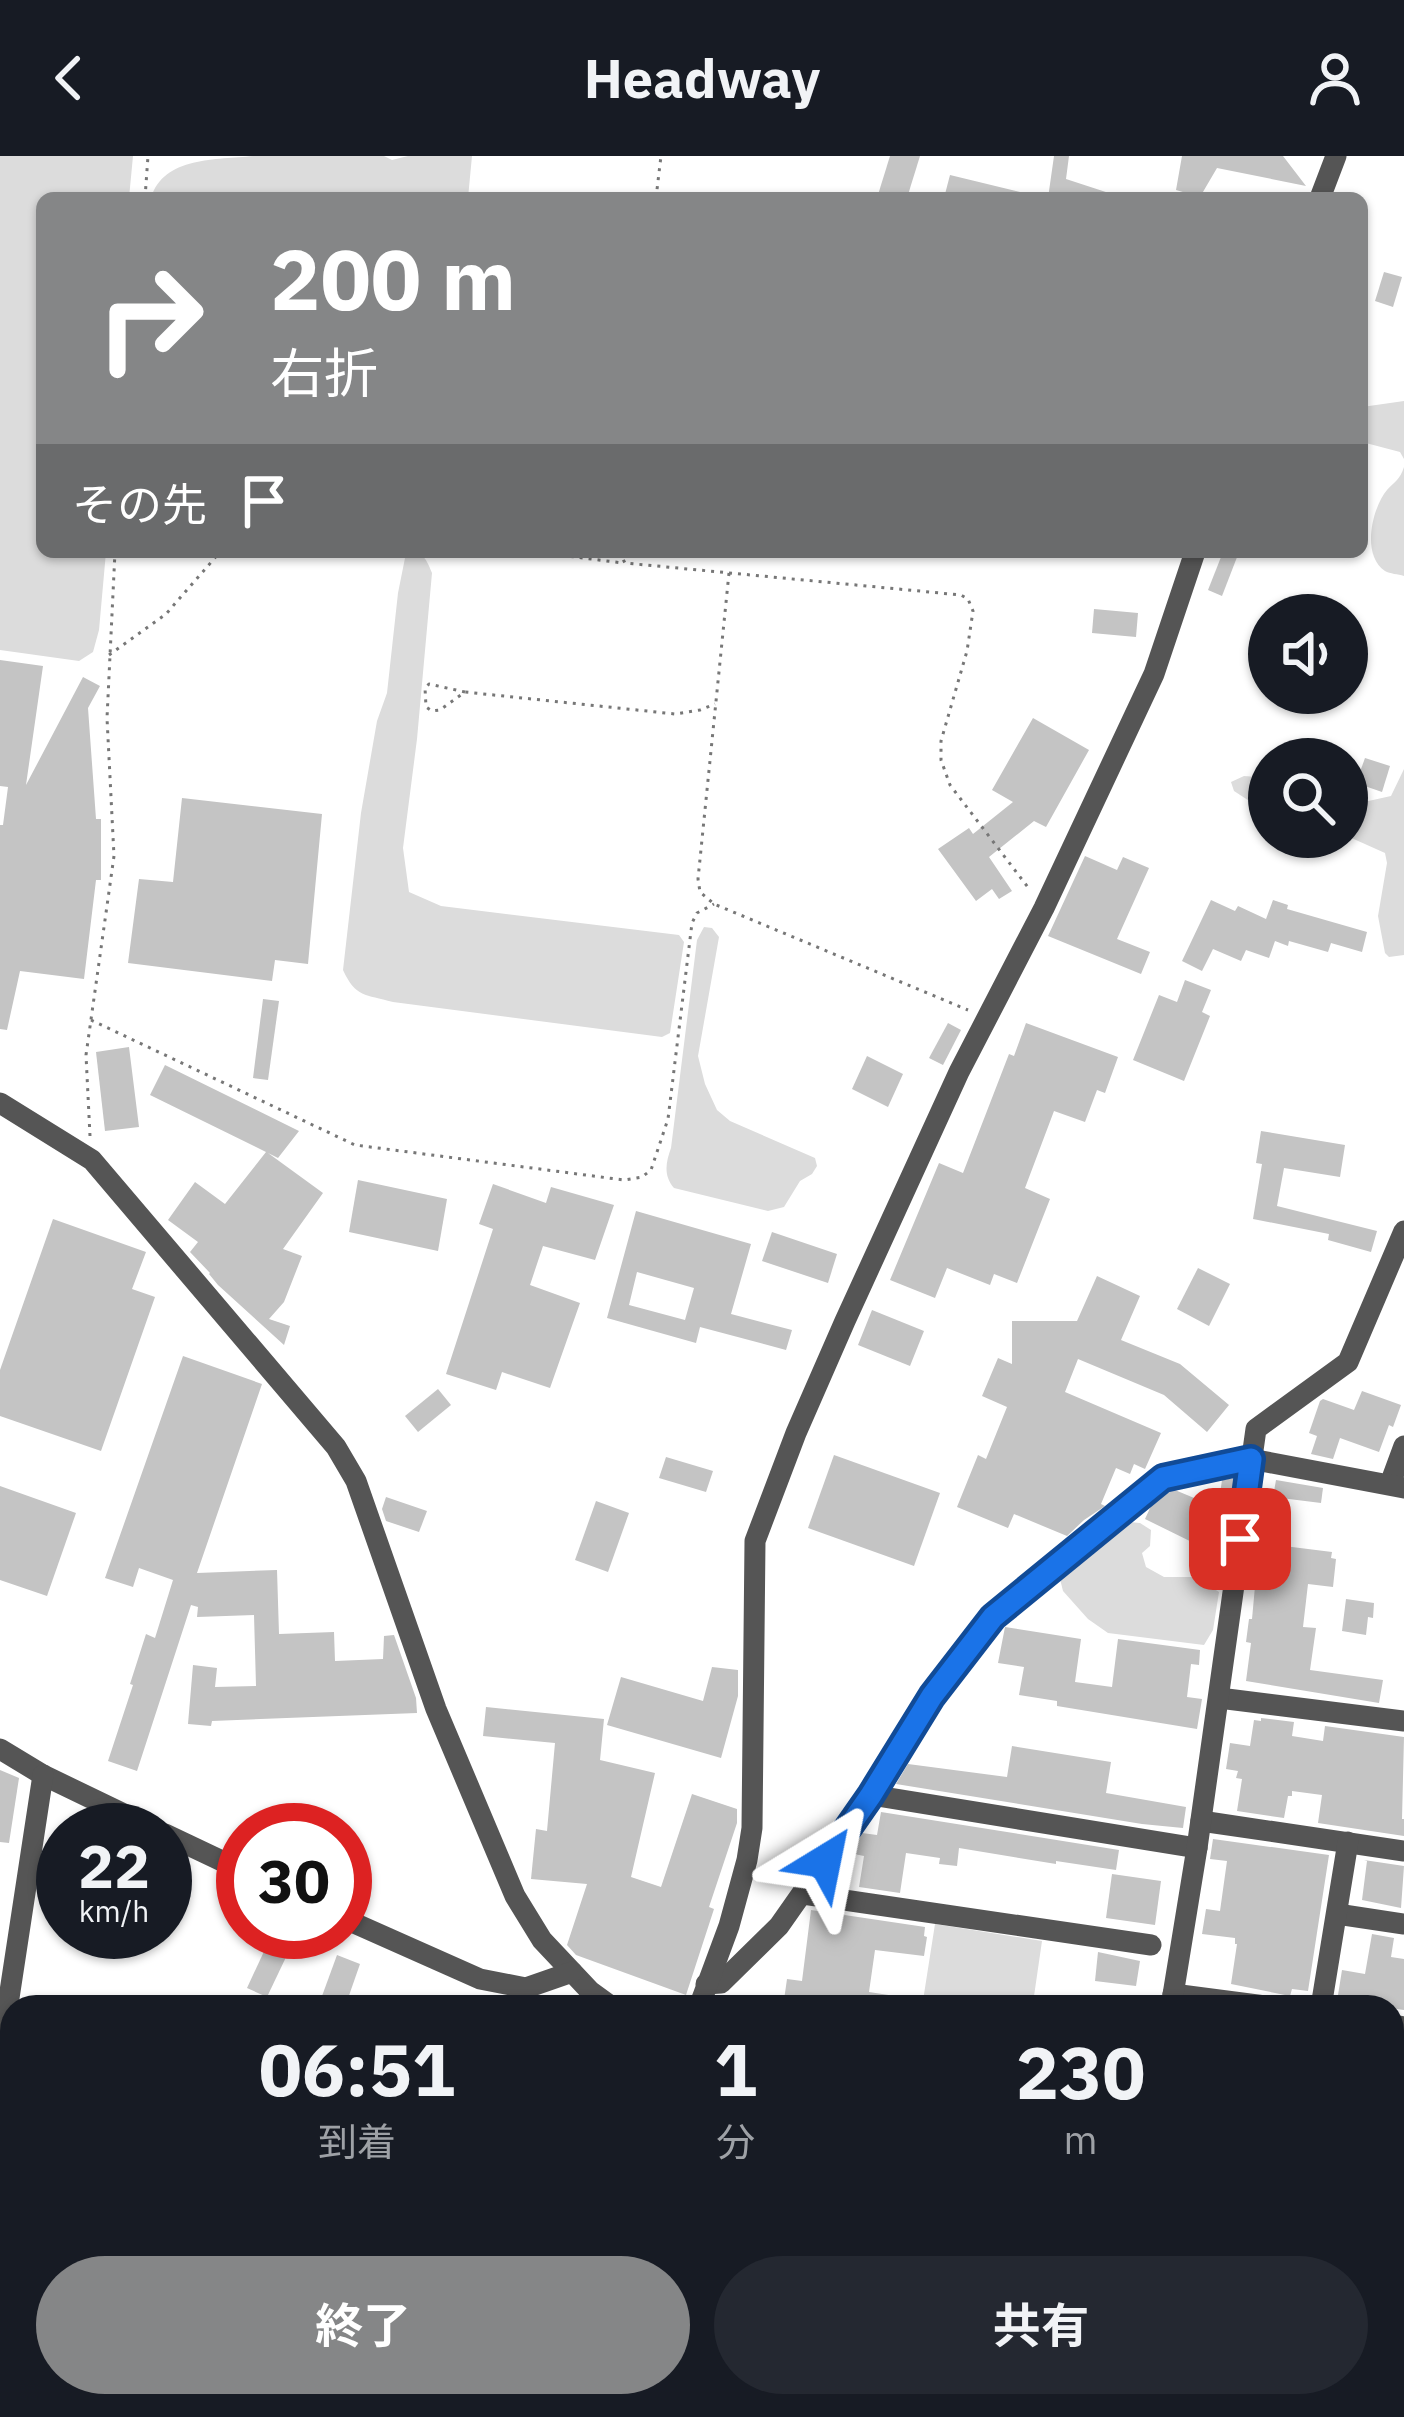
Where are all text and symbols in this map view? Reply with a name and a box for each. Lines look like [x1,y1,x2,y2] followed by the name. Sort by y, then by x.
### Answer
[584,43,820,113] text: Headway
[36,45,102,111] icon: back
[1302,45,1368,111] icon: person
[270,224,516,333] text: 200 m
[72,240,228,396] icon: right
[270,338,378,408] text: 右折
[231,468,297,534] icon: arrive
[72,475,207,533] text: その先
[1248,594,1368,858] map controls
[1248,594,1368,714] button: sound
[1248,738,1368,858] button: search
[1189,1488,1291,1590] pin
[1207,1506,1273,1572] icon: arrive
[762,1798,888,1924] position arrow
[216,1803,372,1959] speed limit sign: 30
[78,1826,150,1905] text: 22
[79,1891,149,1930] text: km/h
[259,2022,455,2116] text: 06:51
[714,2022,757,2116] text: 1
[1016,2025,1145,2119] text: 230
[1064,2114,1098,2165] text: m
[318,2116,396,2167] text: 到着
[716,2116,755,2167] text: 分
[36,2256,690,2394] button: 終了
[714,2256,1368,2394] button: 共有

